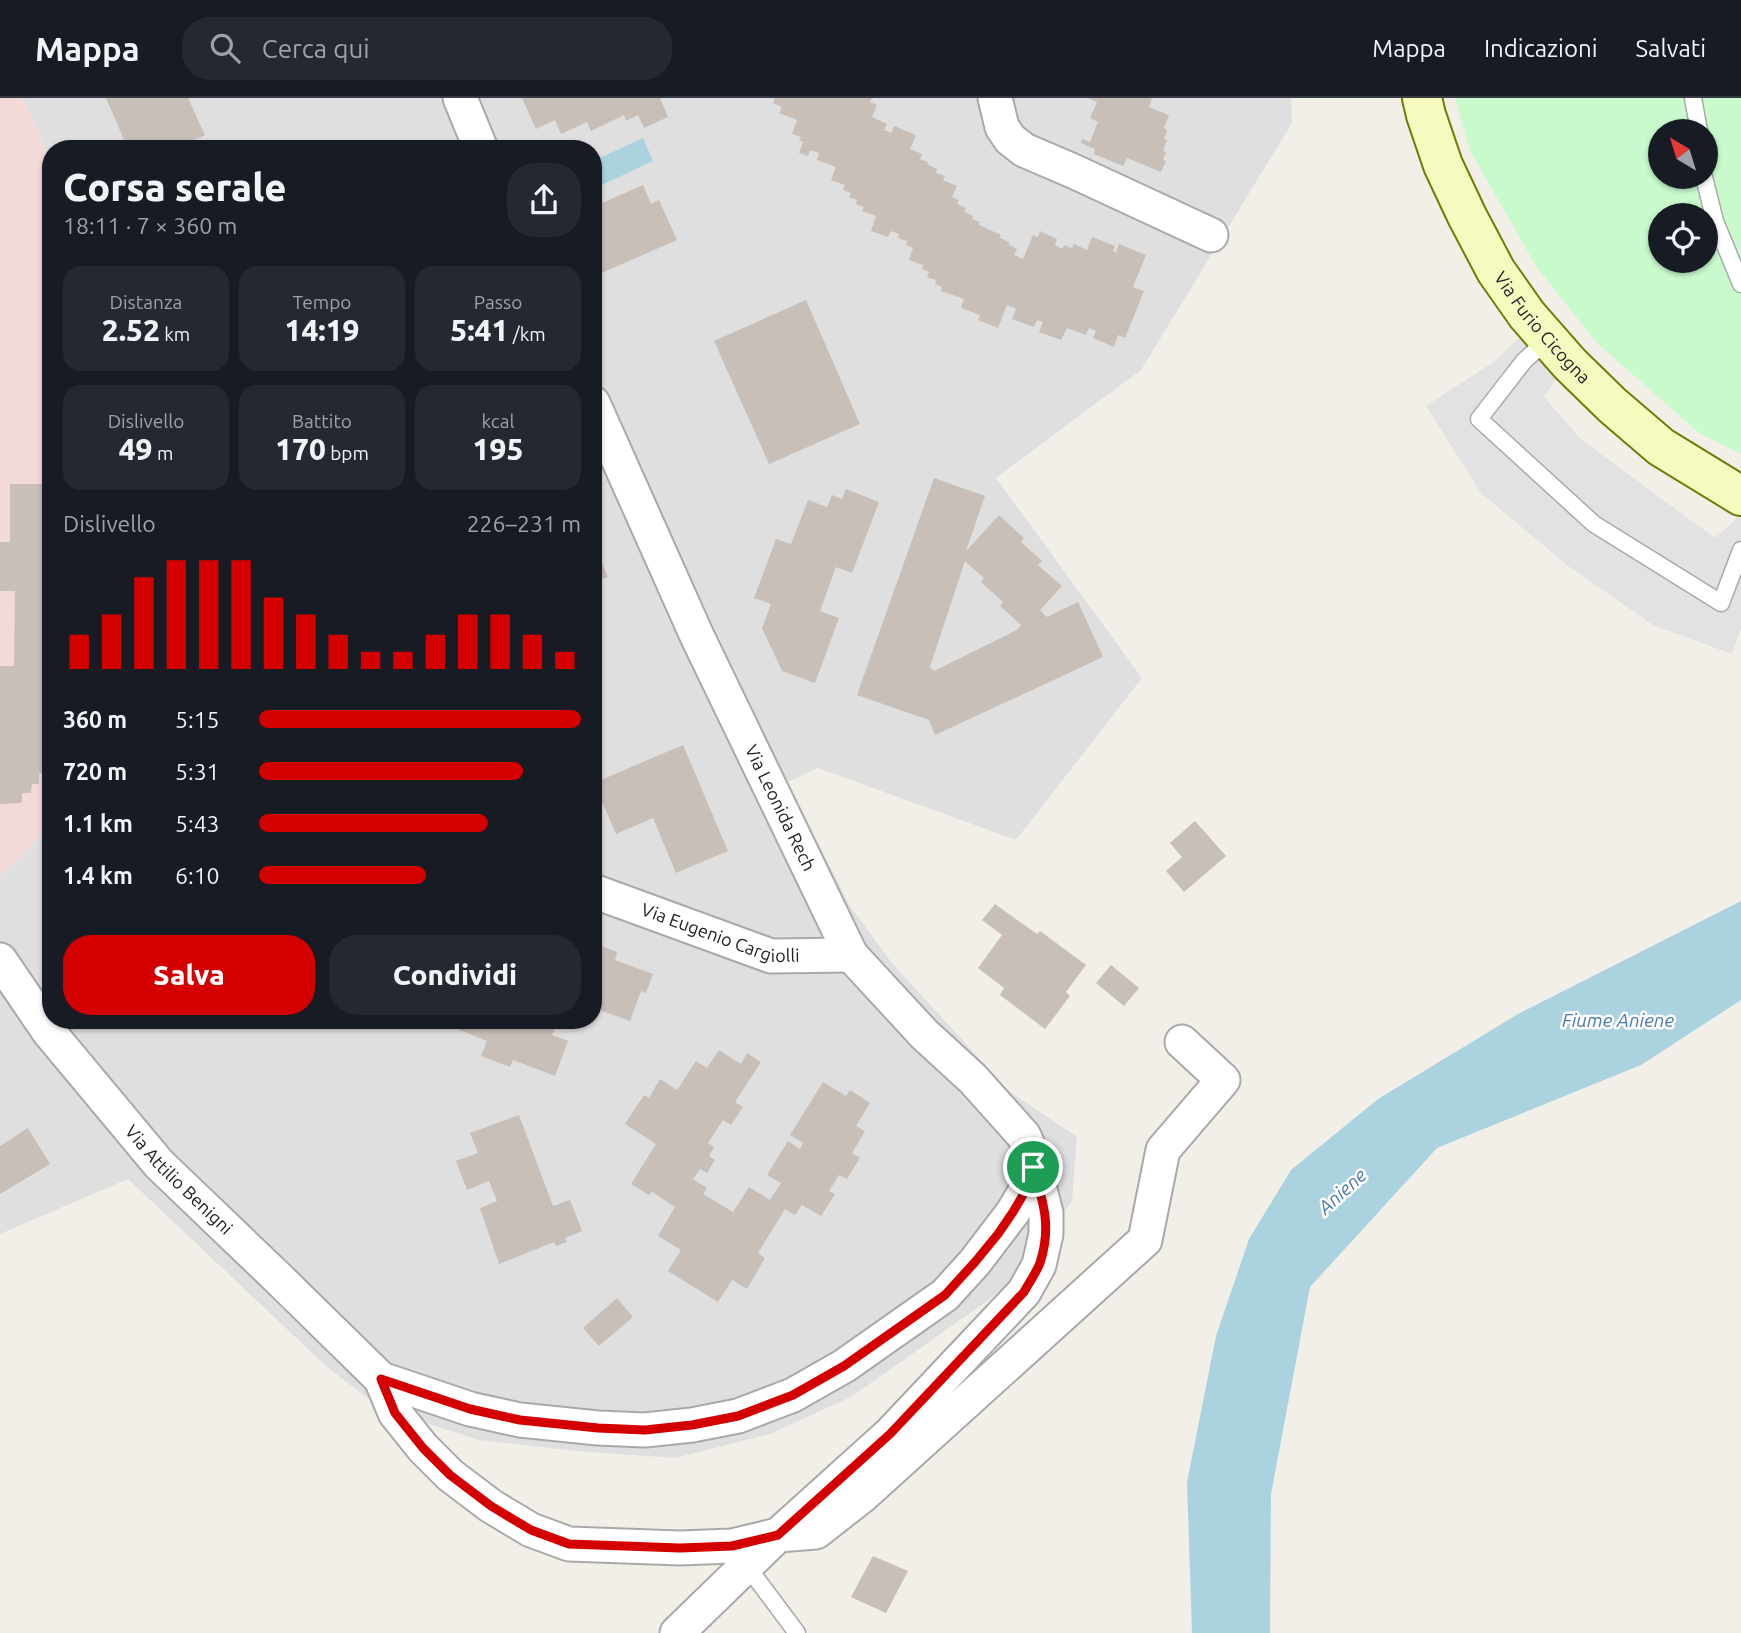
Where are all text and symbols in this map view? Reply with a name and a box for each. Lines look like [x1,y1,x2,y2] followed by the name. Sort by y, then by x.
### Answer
[182,17,672,80] search box
[206,29,244,67] icon: search
[35,30,140,67] text: Mappa
[262,34,370,63] text: Cerca qui
[1372,35,1446,62] text: Mappa
[1484,35,1598,62] text: Indicazioni
[1636,35,1706,62] text: Salvati
[1648,119,1718,189] north arrow
[1648,119,1718,273] map controls
[507,163,581,237] button: share
[63,166,286,208] text: Corsa serale
[1648,203,1718,273] button: locate
[63,213,237,238] text: 18:11 · 7 × 360 m
[1491,268,1595,387] street label: Via Furio Cicogna
[110,291,182,313] text: Distanza
[293,291,351,313] text: Tempo
[474,291,522,313] text: Passo
[102,313,160,347] text: 2.52
[284,313,360,347] text: 14:19
[450,313,508,347] text: 5:41
[160,323,190,345] text: km
[508,323,546,345] text: /km
[108,410,184,432] text: Dislivello
[292,410,352,432] text: Battito
[482,410,514,432] text: kcal
[119,432,153,466] text: 49
[275,432,326,466] text: 170
[473,432,523,466] text: 195
[153,442,173,464] text: m
[326,442,369,464] text: bpm
[63,511,156,536] text: Dislivello
[467,511,581,536] text: 226–231 m
[63,707,127,732] text: 360 m
[175,707,220,732] text: 5:15
[742,741,820,874] street label: Via Leonida Rech
[63,759,127,784] text: 720 m
[175,759,220,784] text: 5:31
[63,811,133,836] text: 1.1 km
[175,811,220,836] text: 5:43
[63,863,133,888] text: 1.4 km
[175,863,220,888] text: 6:10
[639,899,800,965] street label: Via Eugenio Cargiolli
[63,935,315,1015] button: Salva
[329,935,581,1015] button: Condividi
[1562,1009,1674,1031] water label: Fiume Aniene
[122,1121,237,1238] street label: Via Attilio Benigni
[1003,1137,1063,1197] pin
[1014,1148,1052,1186] icon: arrive
[1313,1163,1371,1219] water label: Aniene

